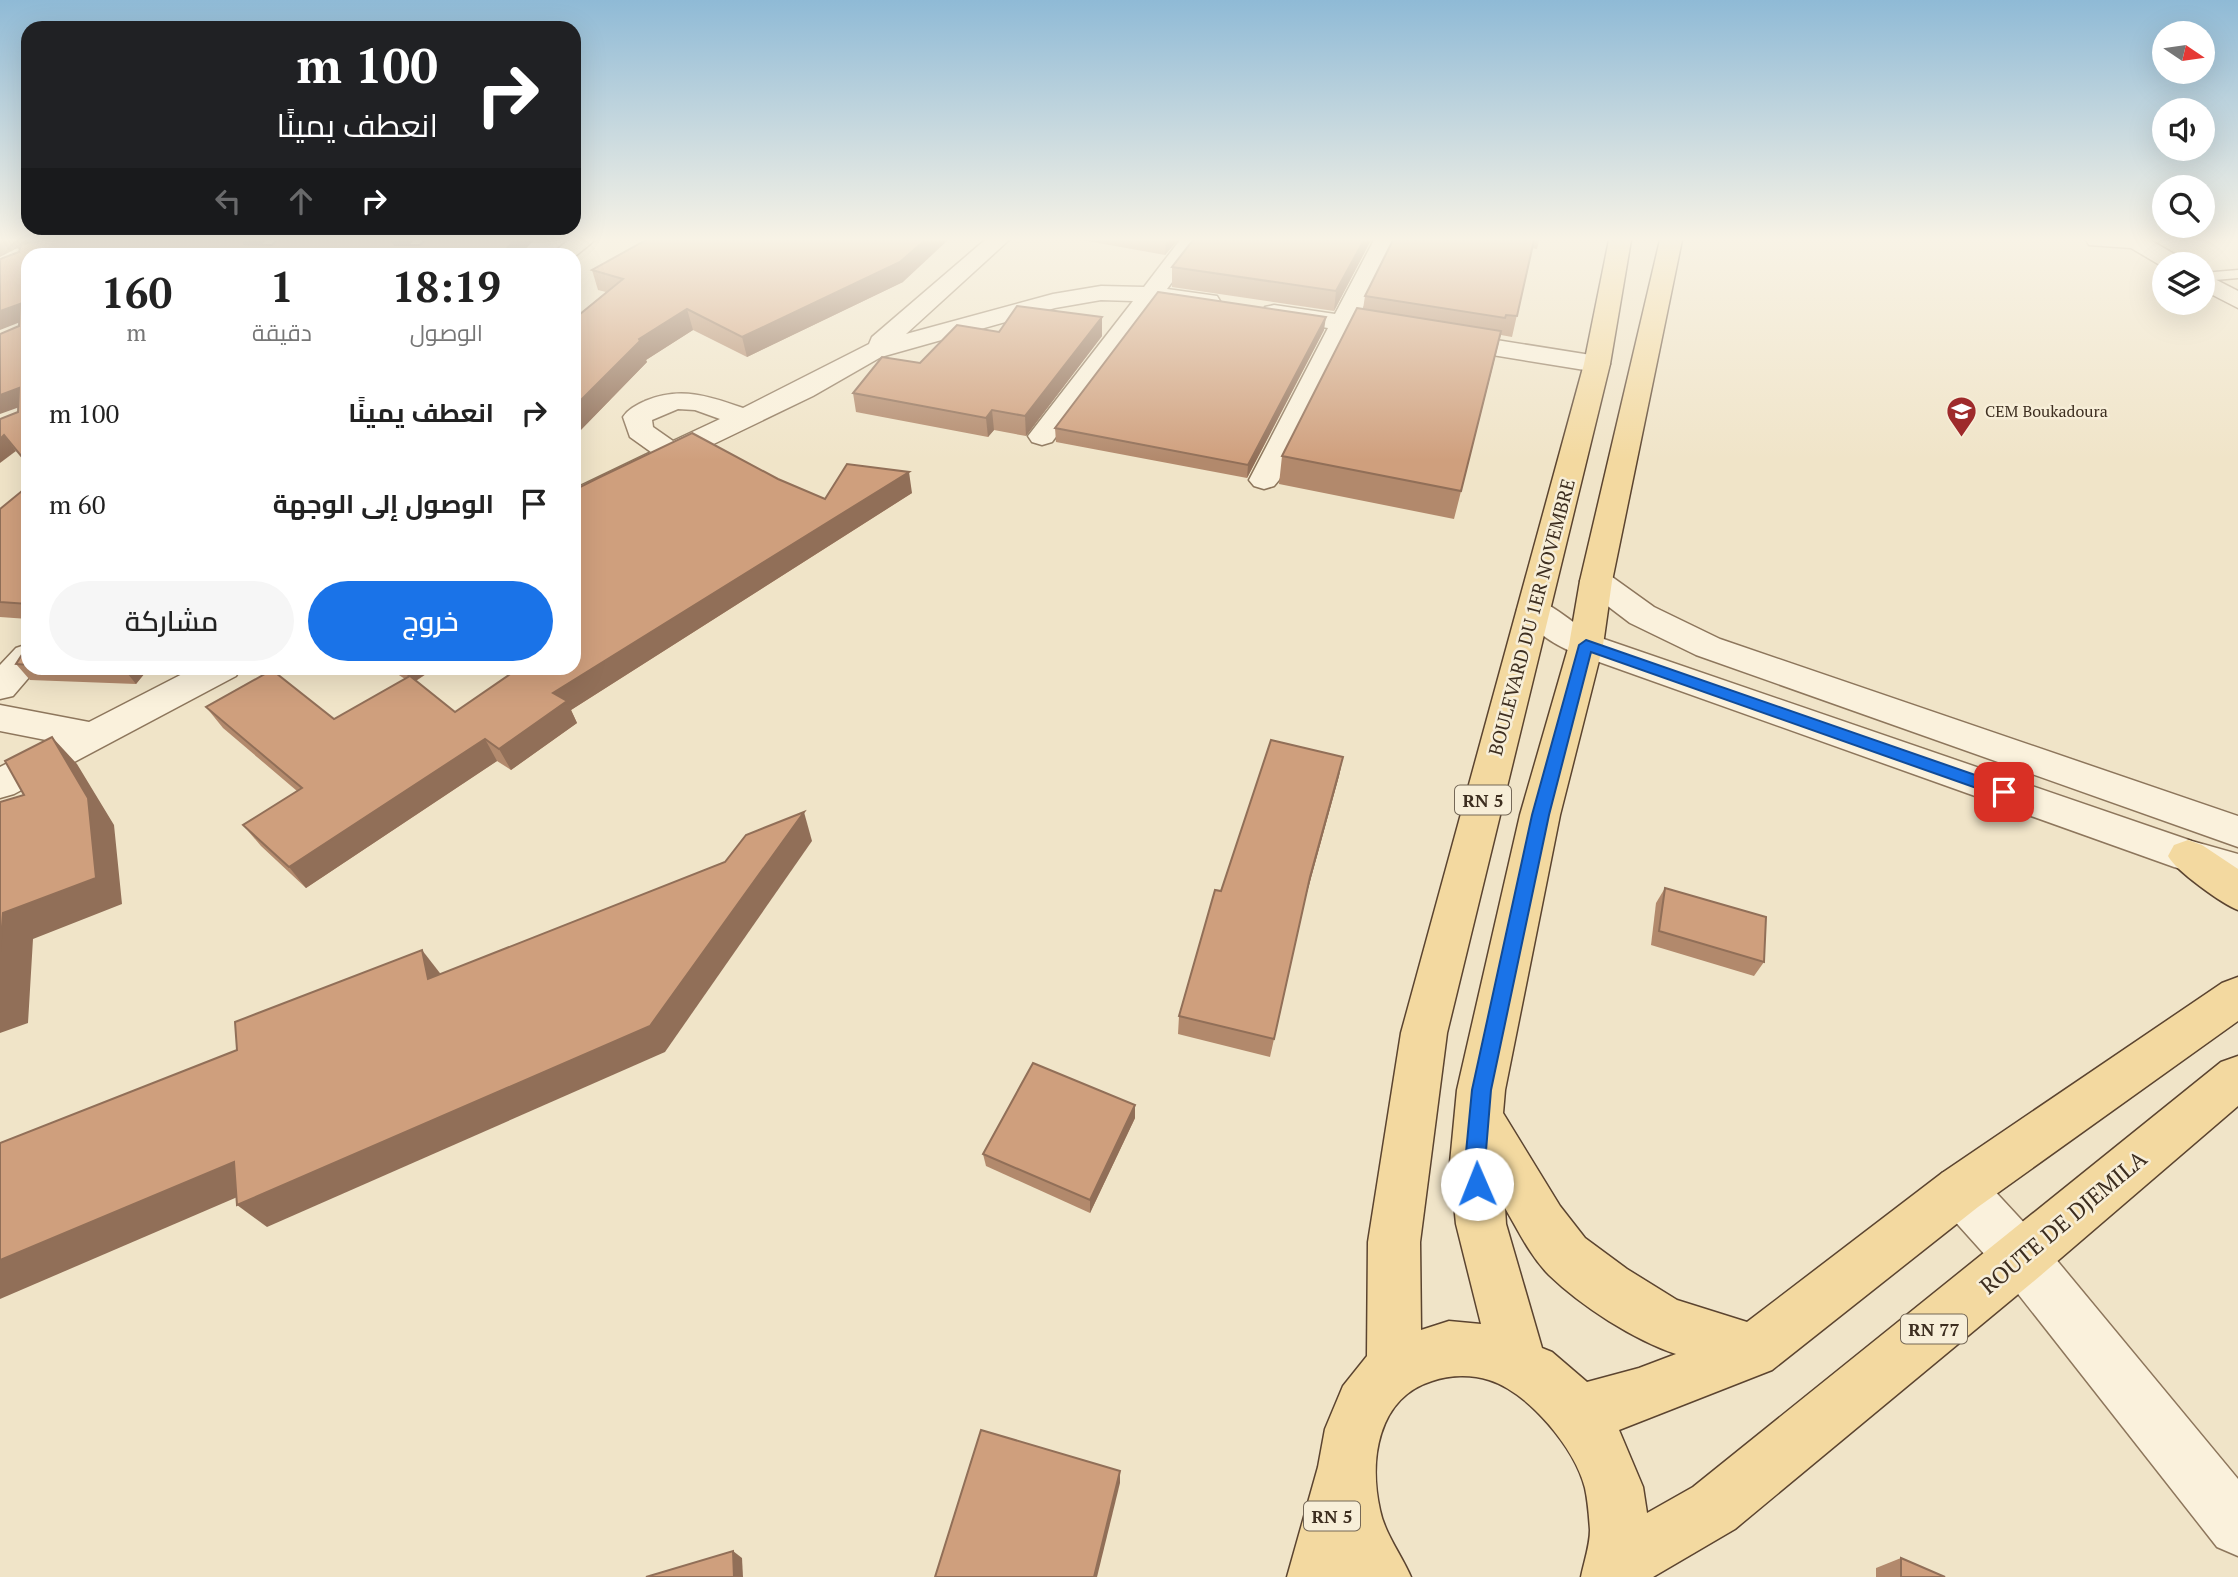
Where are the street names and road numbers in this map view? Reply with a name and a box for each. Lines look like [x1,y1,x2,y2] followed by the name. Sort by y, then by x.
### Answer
[1482,476,1580,758] street label: BOULEVARD DU 1ER NOVEMBRE
[1455,786,1511,814] road number: RN 5
[1973,1143,2153,1301] street label: ROUTE DE DJEMILA
[1901,1314,1967,1344] road number: RN 77
[1304,1502,1360,1531] road number: RN 5

